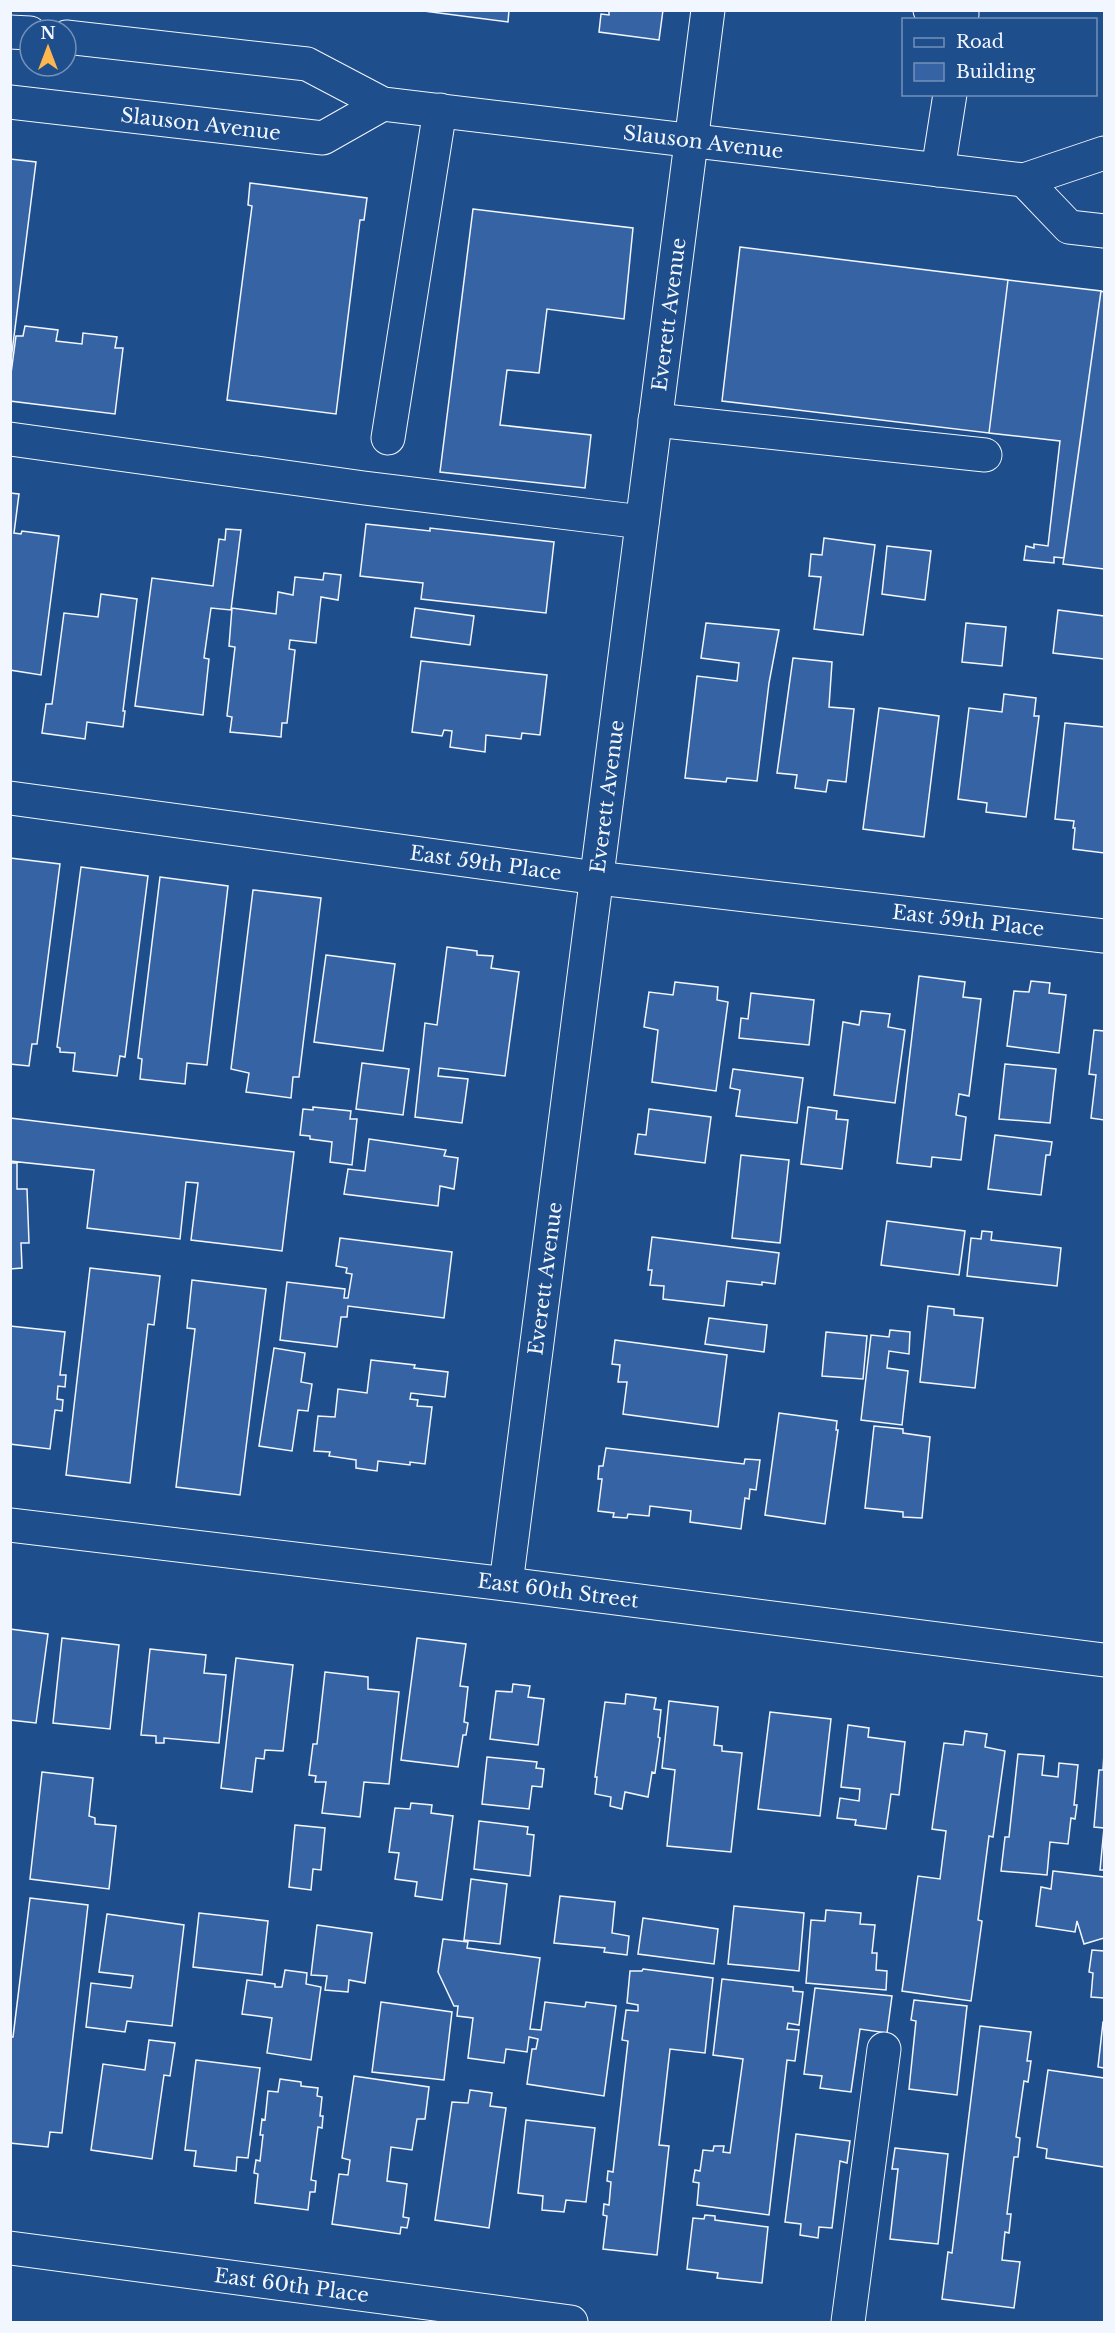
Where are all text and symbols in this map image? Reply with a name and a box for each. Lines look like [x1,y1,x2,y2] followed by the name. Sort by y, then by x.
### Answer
[18,18,78,78] north arrow
[902,18,1097,96] legend
[40,23,56,43] text: N
[956,31,1004,53] text: Road
[956,61,1035,83] text: Building
[119,103,282,145] street label: Slauson Avenue
[622,121,785,163] street label: Slauson Avenue
[647,236,691,393] street label: Everett Avenue
[585,718,629,875] street label: Everett Avenue
[408,841,563,885] street label: East 59th Place
[891,900,1045,941] street label: East 59th Place
[523,1200,567,1357] street label: Everett Avenue
[476,1569,641,1613] street label: East 60th Street
[213,2263,370,2307] street label: East 60th Place

